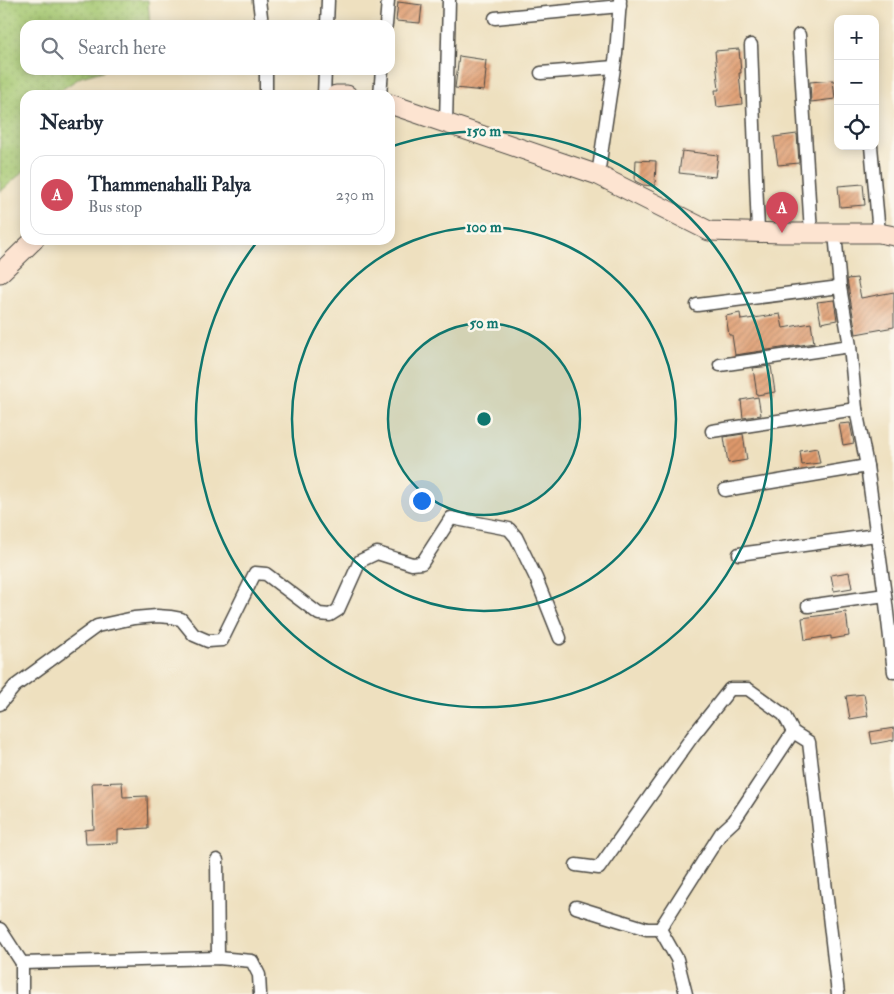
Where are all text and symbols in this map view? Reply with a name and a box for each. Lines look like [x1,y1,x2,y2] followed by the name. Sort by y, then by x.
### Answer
[834,15,879,150] map controls
[834,15,879,60] button: +
[20,20,395,75] search box
[38,34,66,62] icon: search
[78,36,166,60] text: Search here
[834,60,879,105] button: −
[834,105,879,150] button: locate
[40,109,103,136] text: Nearby
[467,122,501,141] text: 150 m
[88,173,251,197] text: Thammenahalli Palya
[52,185,62,205] text: A
[336,185,374,205] text: 230 m
[766,192,798,233] pin: A
[88,197,142,217] text: Bus stop
[466,218,502,237] text: 100 m
[470,314,499,333] text: 50 m
[475,410,493,428] centre of rings
[409,488,435,514] your location

